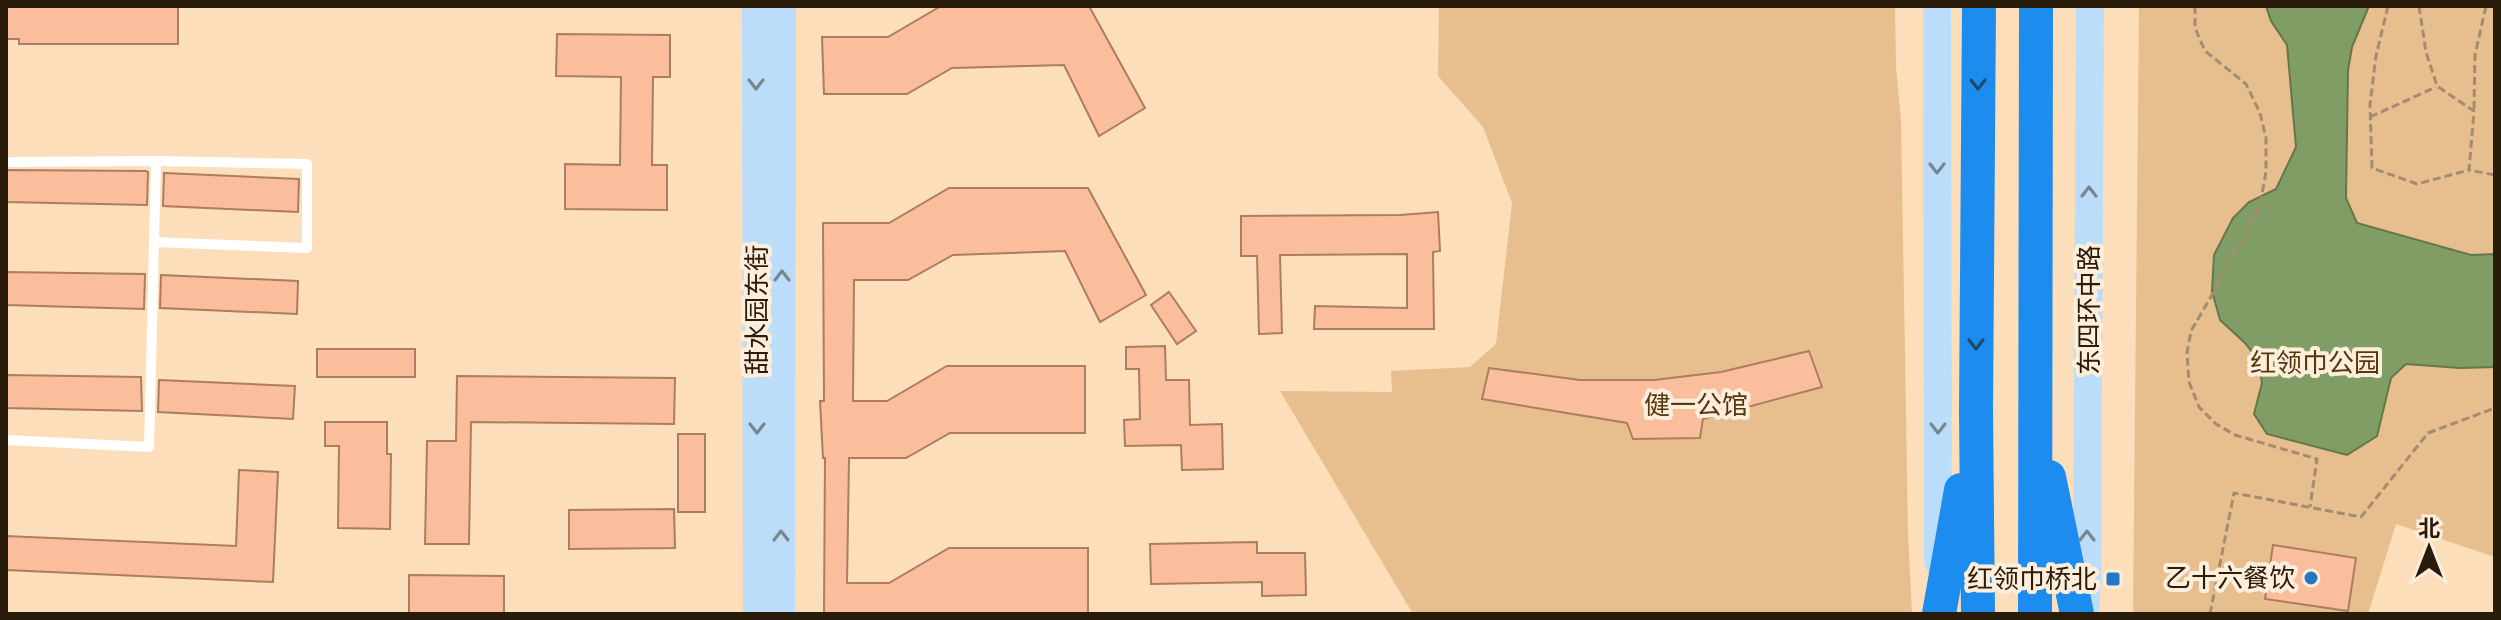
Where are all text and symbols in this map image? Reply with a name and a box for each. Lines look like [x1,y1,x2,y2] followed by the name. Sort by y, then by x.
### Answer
[747,78,765,91] one-way arrow
[1969,78,1987,91] one-way arrow
[1928,162,1946,175] one-way arrow
[2080,185,2098,198] one-way arrow
[741,245,772,375] street label: 甜水园东街
[2073,245,2104,375] street label: 东四环中路
[773,269,790,282] one-way arrow
[1967,338,1985,351] one-way arrow
[2250,347,2380,378] park label: 红领巾公园
[1644,389,1748,420] park label: 健一公馆
[748,422,766,435] one-way arrow
[1929,422,1947,435] one-way arrow
[2389,508,2469,588] north arrow
[2418,514,2440,541] text: 北
[772,529,790,542] one-way arrow
[2079,529,2096,542] one-way arrow
[2165,562,2295,593] place label: 乙十六餐饮
[1967,563,2097,594] place label: 红领巾桥北
[2302,569,2320,587] marker: 乙十六餐饮
[2104,570,2122,588] marker: 红领巾桥北

